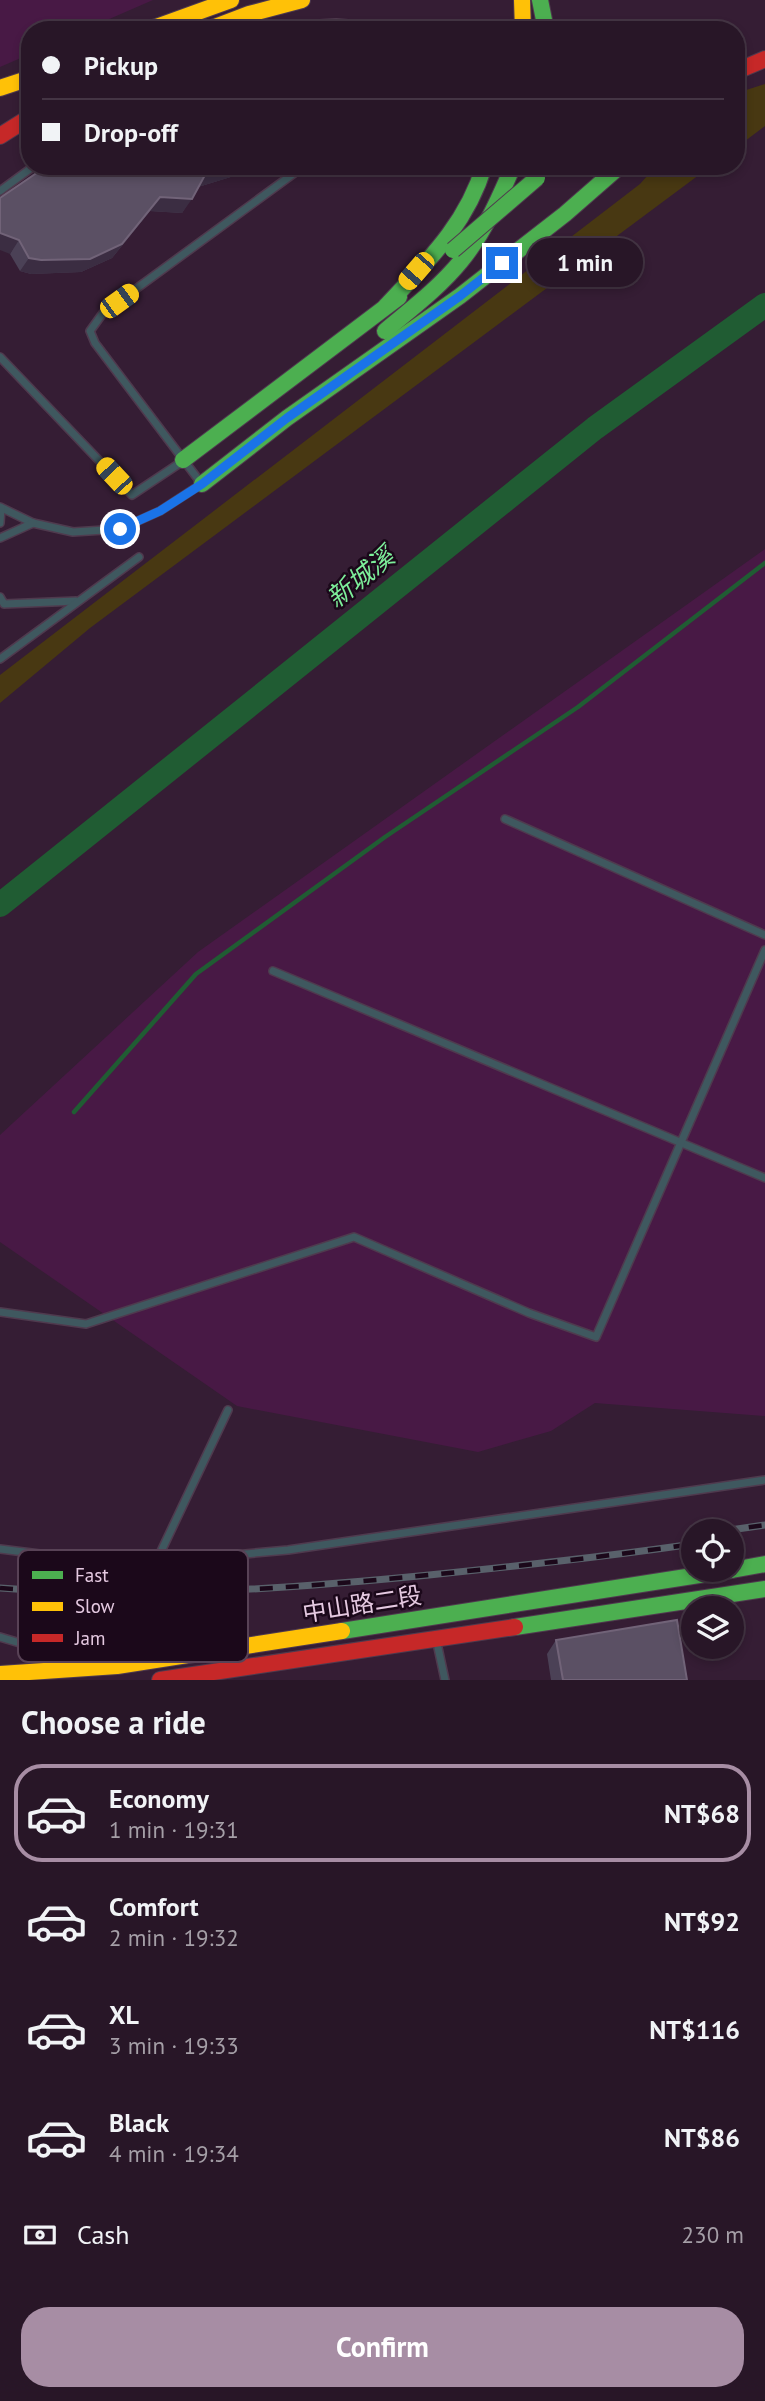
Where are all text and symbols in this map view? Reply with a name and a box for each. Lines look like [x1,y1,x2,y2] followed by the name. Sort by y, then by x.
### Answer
[84,49,158,82] text: Pickup
[84,116,178,149] text: Drop-off
[526,238,642,288] callout: 1 min
[486,247,518,279] route end
[395,248,438,294] car
[557,248,613,277] text: 1 min
[96,280,143,322] car
[92,453,137,499] car
[104,513,136,545] route start
[319,537,404,614] water label: 新城溪
[681,1519,744,1659] map controls
[681,1519,744,1582] button: locate
[18,1550,248,1662] legend
[75,1563,109,1587] text: Fast
[300,1579,424,1629] street label: 中山路二段
[75,1594,115,1618] text: Slow
[681,1596,744,1659] button: layers
[74,1626,105,1650] text: Jam
[21,1701,206,1743] text: Choose a ride
[25,1782,88,1845] icon: car
[109,1782,209,1815] text: Economy
[664,1797,740,1830] text: NT$68
[109,1815,239,1844] text: 1 min · 19:31
[25,1890,88,1953] icon: car
[109,1890,199,1923] text: Comfort
[664,1905,740,1938] text: NT$92
[109,1923,239,1952] text: 2 min · 19:32
[25,1998,88,2061] icon: car
[109,1998,139,2031] text: XL
[649,2013,740,2046] text: NT$116
[109,2031,239,2060] text: 3 min · 19:33
[25,2106,88,2169] icon: car
[109,2106,169,2139] text: Black
[664,2121,740,2154] text: NT$86
[109,2139,239,2168] text: 4 min · 19:34
[21,2216,59,2254] icon: cash
[77,2218,129,2251] text: Cash
[682,2220,744,2249] text: 230 m
[21,2307,744,2387] button: Confirm

